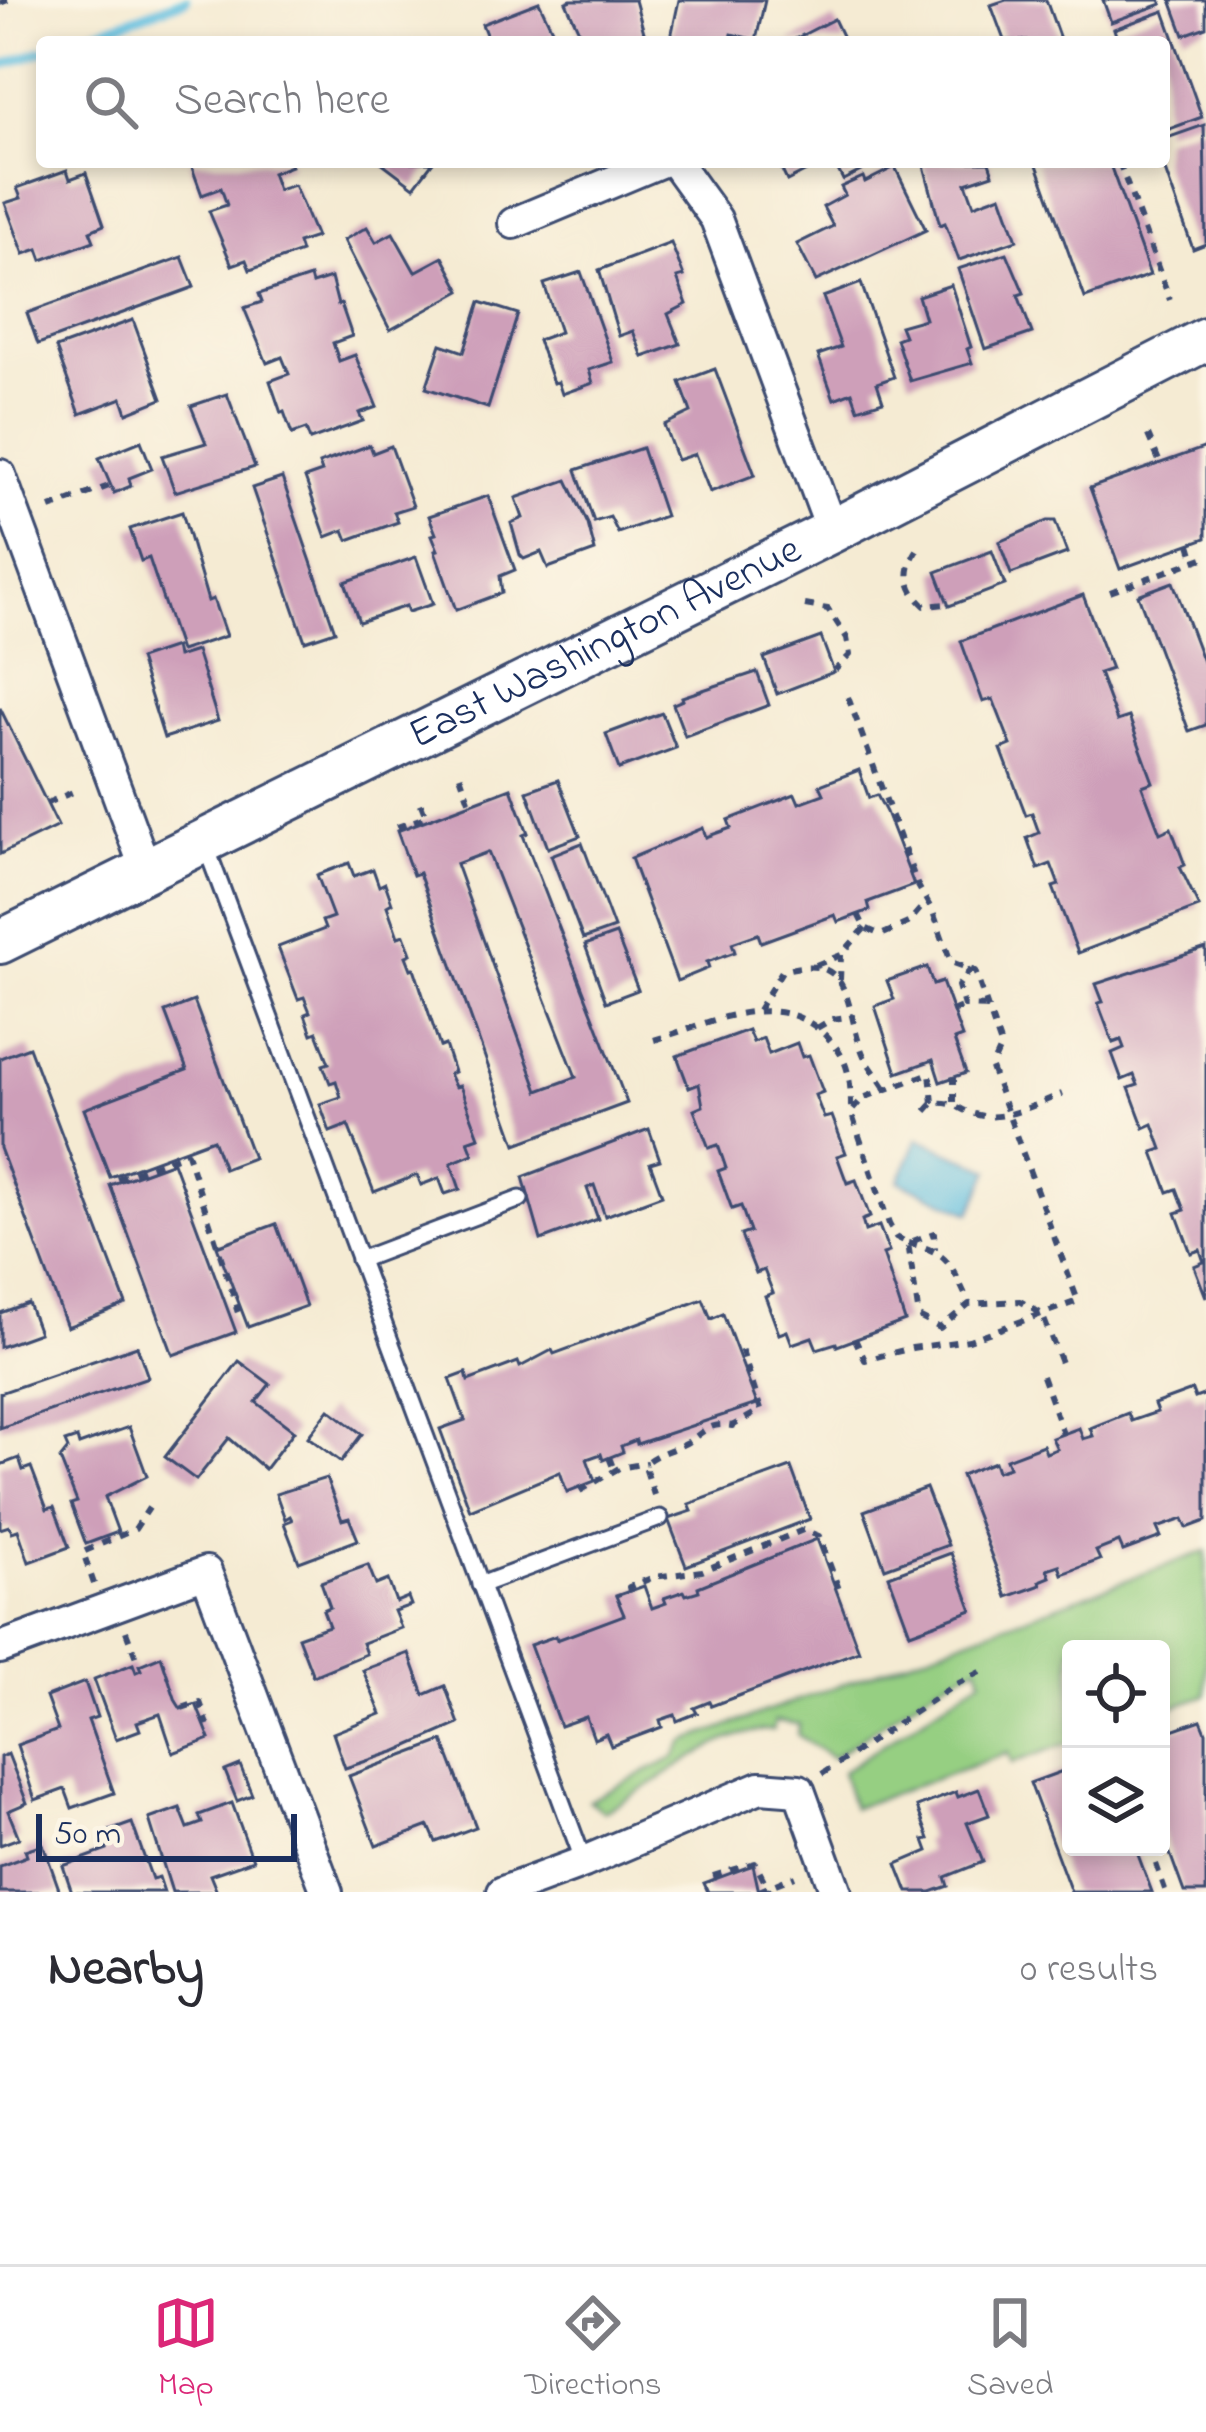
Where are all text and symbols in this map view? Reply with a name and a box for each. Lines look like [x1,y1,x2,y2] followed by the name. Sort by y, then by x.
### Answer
[36,36,1170,168] search box
[78,69,144,135] icon: search
[174,69,390,135] text: Search here
[399,520,812,766] street label: East Washington Avenue
[1062,1640,1170,1856] map controls
[1062,1640,1170,1748] button: locate
[1062,1748,1170,1856] button: layers
[36,1808,297,1861] scale bar
[54,1811,121,1859] text: 50 m
[48,1933,204,2008] text: Nearby
[1020,1942,1158,1999] text: 0 results
[153,2290,219,2410] tab: Map
[524,2290,662,2410] tab: Directions
[967,2290,1053,2410] tab: Saved

